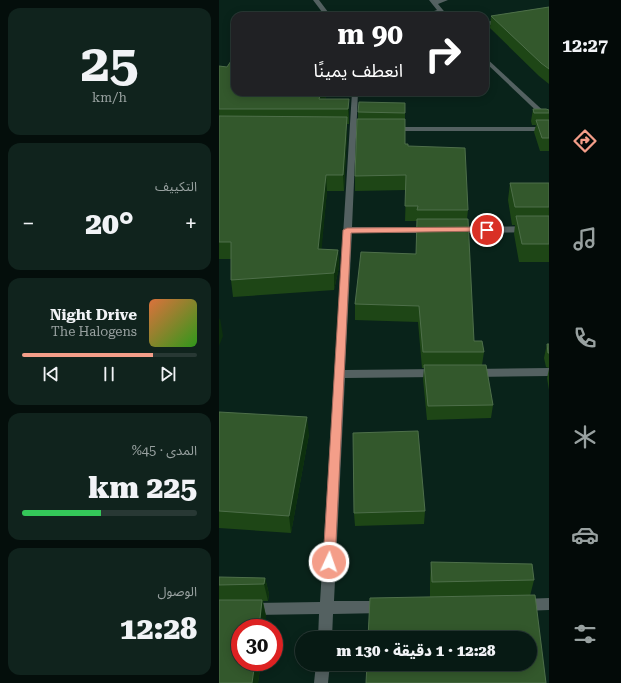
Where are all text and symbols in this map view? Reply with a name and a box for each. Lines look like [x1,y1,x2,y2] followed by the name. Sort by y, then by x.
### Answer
[338,18,403,51] text: 90 m
[417,28,469,80] icon: right
[80,33,139,94] text: 25
[562,35,608,56] text: 12:27
[313,60,403,81] text: انعطف يمينًا
[92,90,127,105] text: km/h
[571,127,599,155] icon: directions
[155,179,197,194] text: التكييف
[85,206,134,241] text: 20°
[22,211,34,236] text: −
[185,211,197,236] text: +
[470,213,504,247] pin
[476,219,498,241] icon: arrive
[571,225,599,253] icon: music
[50,306,137,324] text: Night Drive
[51,324,137,339] text: The Halogens
[571,324,599,352] icon: phone
[40,363,62,385] icon: previous
[98,363,120,385] icon: pause
[157,363,179,385] icon: next
[571,423,599,451] icon: climate
[132,443,197,458] text: المدى · 45%
[88,470,197,505] text: 225 km
[571,521,599,549] icon: car
[308,541,350,583] position arrow
[157,584,197,599] text: الوصول
[120,611,197,646] text: 12:28
[231,619,283,671] speed limit sign: 30
[571,620,599,648] icon: filters
[337,642,495,660] text: 12:28 · 1 دقيقة · 130 m

